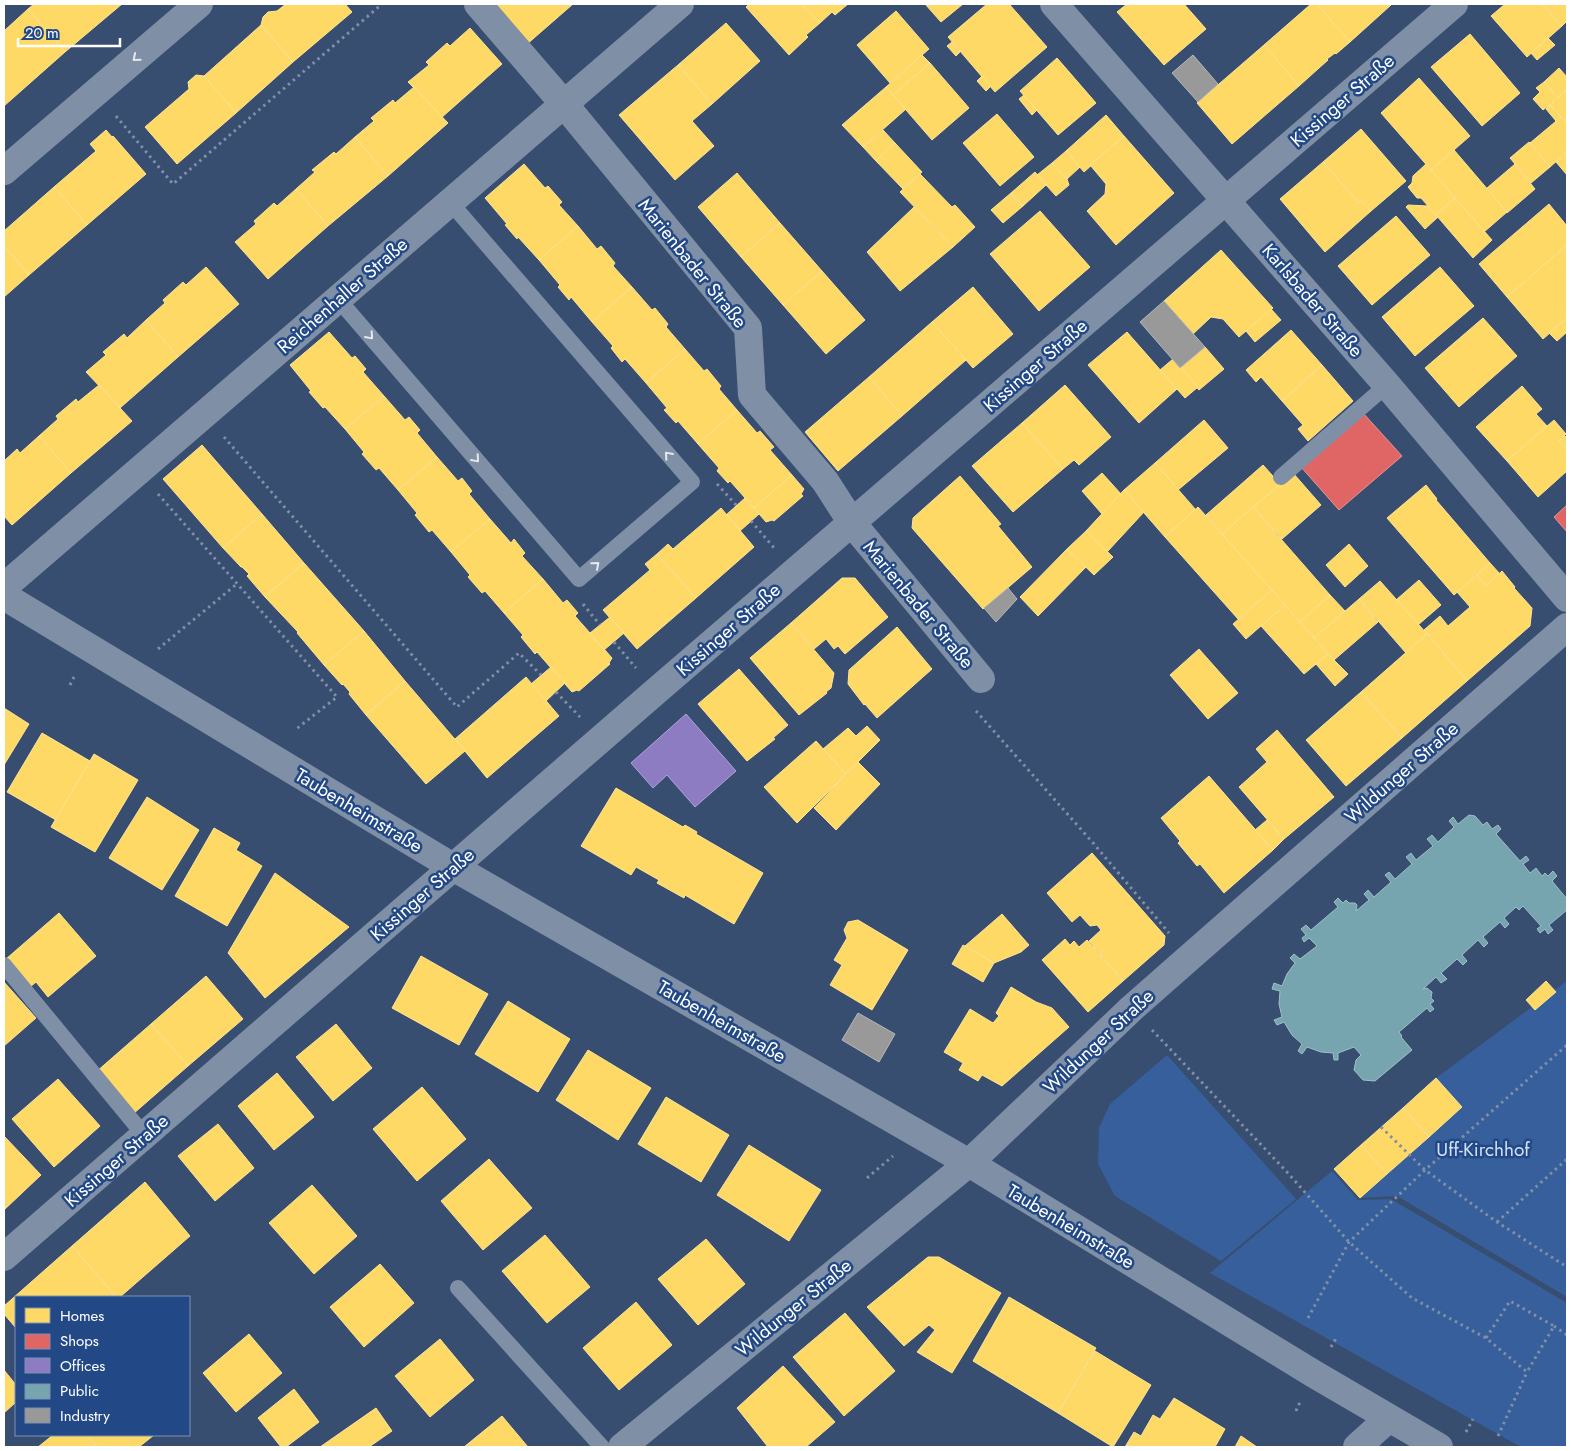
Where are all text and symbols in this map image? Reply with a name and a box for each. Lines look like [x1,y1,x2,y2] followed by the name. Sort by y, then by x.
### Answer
[18,15,120,47] scale bar
[25,22,59,44] text: 20 m
[1284,47,1400,153] street label: Kissinger Straße
[132,52,141,61] one-way arrow
[632,193,753,334] street label: Marienbader Straße
[271,231,414,360] street label: Reichenhaller Straße
[1256,238,1370,363] street label: Karlsbader Straße
[977,312,1093,418] street label: Kissinger Straße
[364,330,373,339] one-way arrow
[665,452,674,461] one-way arrow
[470,453,479,462] one-way arrow
[857,534,980,674] street label: Marienbader Straße
[590,561,599,570] one-way arrow
[670,576,786,682] street label: Kissinger Straße
[1339,715,1464,829] street label: Wildunger Straße
[290,762,428,859] street label: Taubenheimstraße
[364,841,480,947] street label: Kissinger Straße
[652,974,791,1069] street label: Taubenheimstraße
[1037,983,1160,1100] street label: Wildunger Straße
[58,1107,174,1213] street label: Kissinger Straße
[1436,1136,1530,1163] park label: Uff-Kirchhof
[1002,1178,1140,1275] street label: Taubenheimstraße
[729,1252,857,1363] street label: Wildunger Straße
[15,1296,190,1436] legend
[60,1305,104,1327] text: Homes
[60,1330,99,1352] text: Shops
[60,1355,105,1377] text: Offices
[60,1380,99,1402] text: Public
[60,1405,110,1427] text: Industry

